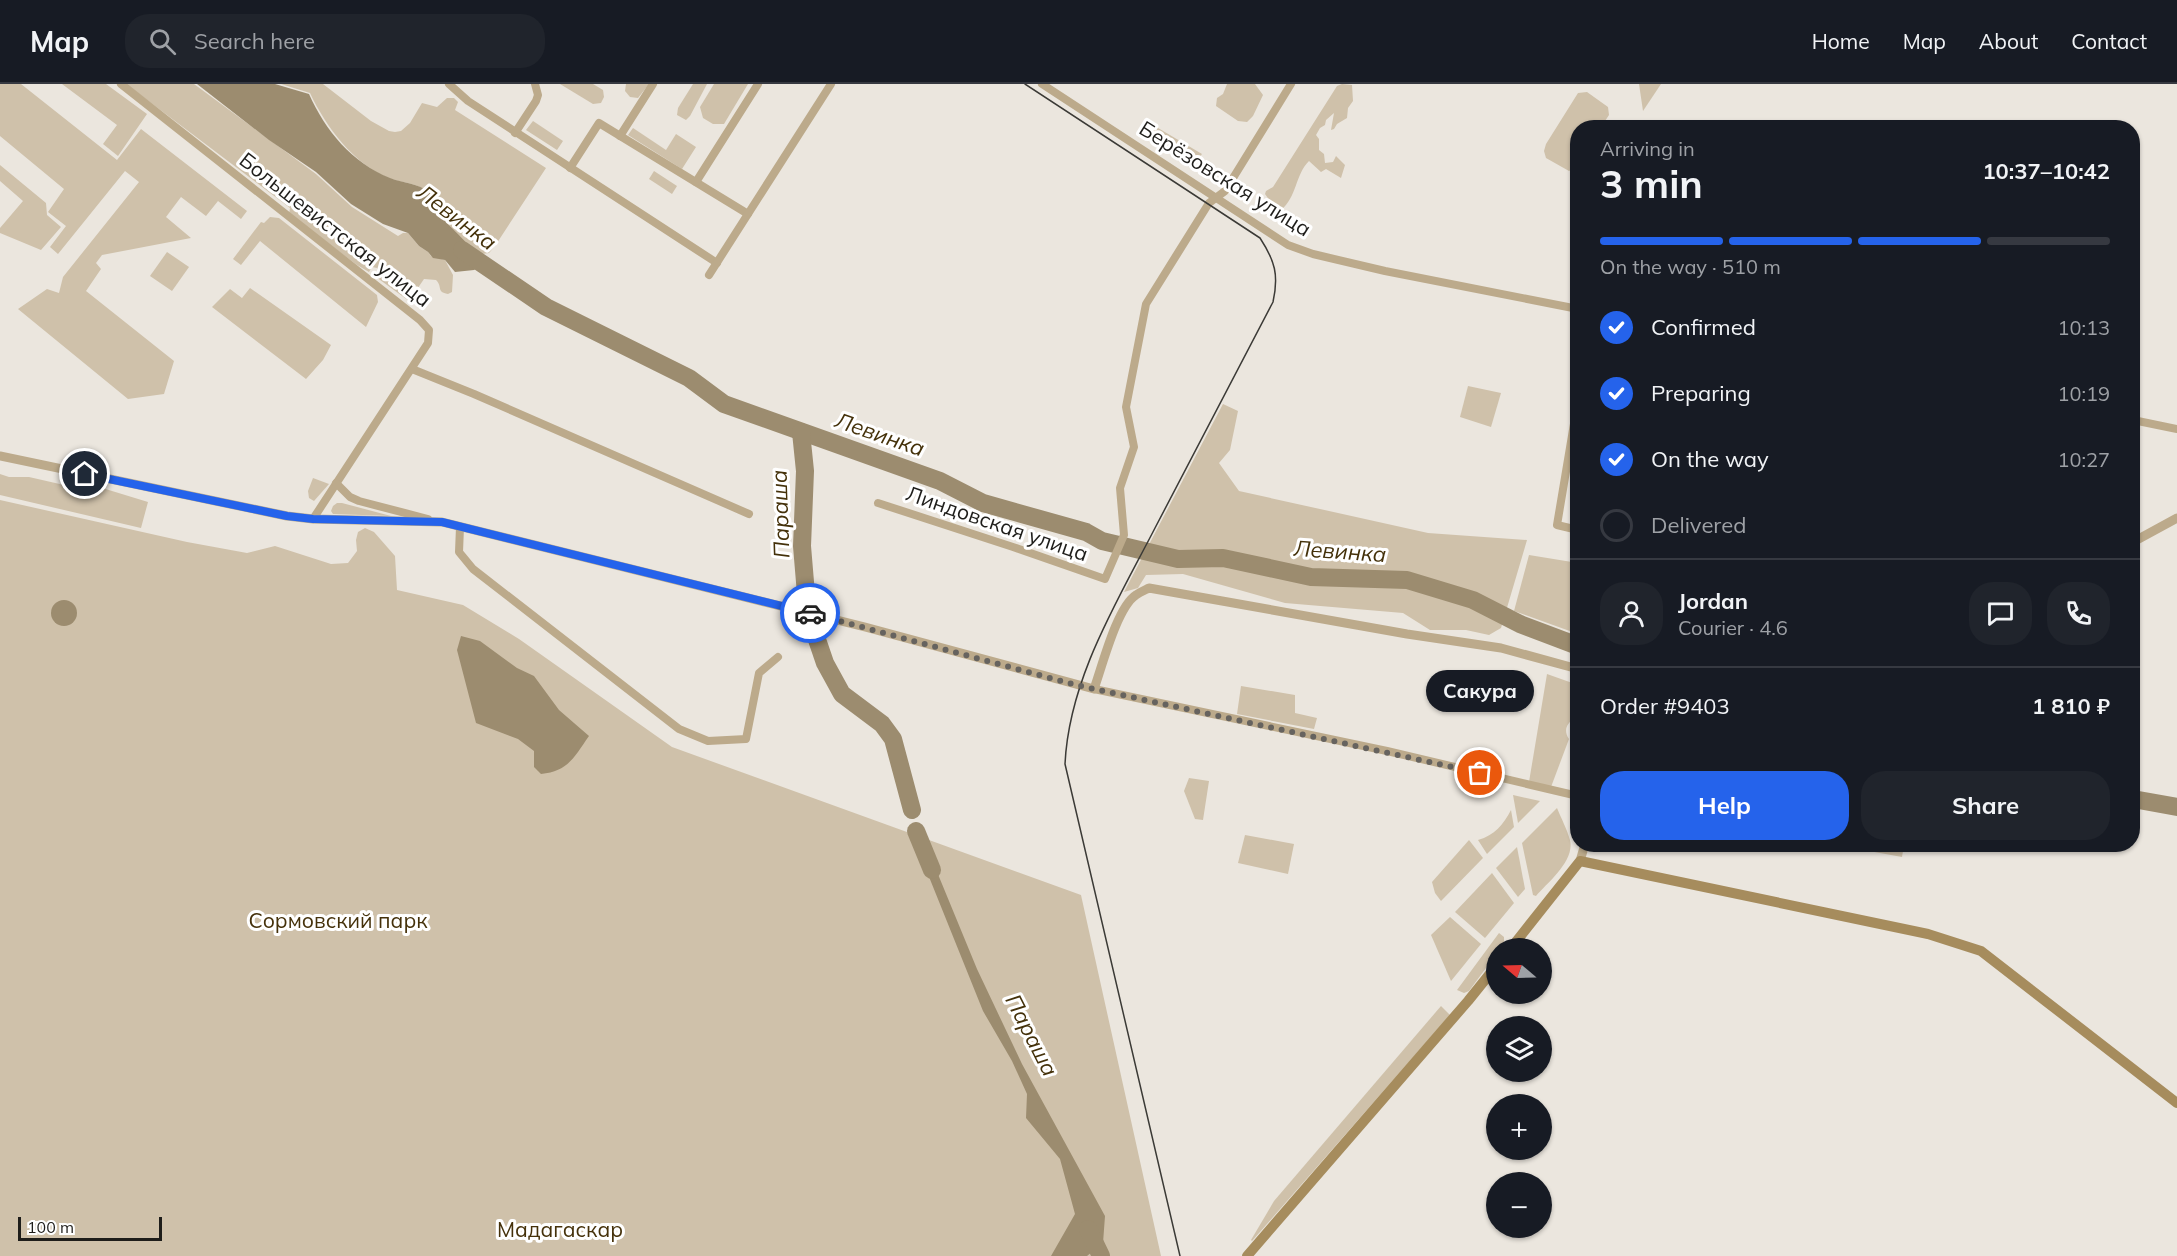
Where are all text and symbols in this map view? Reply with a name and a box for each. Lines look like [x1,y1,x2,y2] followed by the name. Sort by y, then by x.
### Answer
[125,14,545,68] search box
[30,24,89,59] text: Map
[146,25,179,58] icon: search
[194,27,315,55] text: Search here
[1812,28,1870,54] text: Home
[1903,28,1946,54] text: Map
[1979,28,2038,54] text: About
[2071,28,2147,54] text: Contact
[1135,115,1316,242] street label: Берёзовская улица
[1600,136,1695,161] text: Arriving in
[235,146,437,312] street label: Большевистская улица
[1982,157,2110,185] text: 10:37–10:42
[1600,159,1703,208] text: 3 min
[411,177,502,256] water label: Левинка
[1600,254,1781,279] text: On the way · 510 m
[1600,311,1633,344] icon: check
[1651,313,1756,341] text: Confirmed
[2057,315,2110,340] text: 10:13
[1600,377,1633,410] icon: check
[1651,379,1751,407] text: Preparing
[2057,381,2110,406] text: 10:19
[831,405,928,462] water label: Левинка
[1600,443,1633,476] icon: check
[1651,445,1769,473] text: On the way
[2057,447,2110,472] text: 10:27
[59,448,110,499] pin
[68,457,101,490] icon: home
[764,469,796,559] water label: Параша
[903,480,1092,566] street label: Линдовская улица
[1651,511,1746,539] text: Delivered
[1292,534,1387,568] water label: Левинка
[1600,582,1663,645] button: person
[1969,582,2032,645] button: chat
[2047,582,2110,645] button: phone
[780,583,840,643] courier
[1678,587,1748,615] text: Jordan
[794,597,827,630] icon: car
[1678,615,1788,640] text: Courier · 4.6
[1426,671,1534,713] callout: Сакура
[1443,678,1517,703] text: Сакура
[1600,692,1730,720] text: Order #9403
[2032,692,2110,720] text: 1 810 ₽
[1454,747,1505,798] pin
[1463,756,1496,789] icon: bag
[1600,771,1849,840] button: Help
[1861,771,2110,840] button: Share
[248,907,428,933] park label: Сормовский парк
[1486,938,1552,1004] north arrow
[1486,938,1552,1238] map controls
[999,989,1065,1081] water label: Параша
[1486,1016,1552,1082] button: layers
[1486,1094,1552,1160] button: +
[1486,1172,1552,1238] button: −
[18,1214,162,1242] scale bar
[497,1216,623,1242] park label: Мадагаскар
[27,1217,74,1237] text: 100 m

